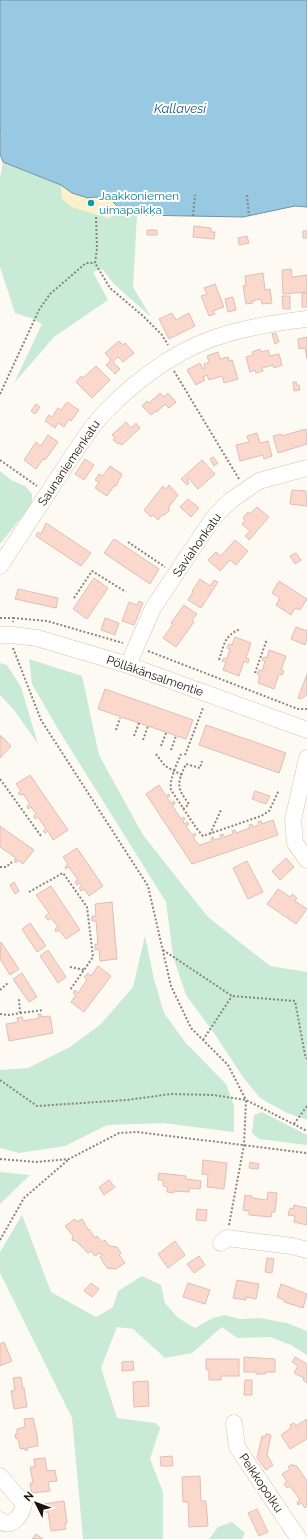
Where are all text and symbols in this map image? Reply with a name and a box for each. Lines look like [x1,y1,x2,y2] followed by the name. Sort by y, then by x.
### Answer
[154,101,207,116] water label: Kallavesi
[99,189,179,217] place label: Jaakkoniemen uimapaikka
[86,198,96,208] marker: Jaakkoniemen uimapaikka
[35,418,103,508] street label: Saunaniemenkatu
[170,511,224,579] street label: Saviahonkatu
[105,653,205,699] street label: Pölläkänsalmentie
[236,1451,286,1515] street label: Peikkopolku
[16,1483,56,1523] north arrow
[21,1489,37,1504] text: N

